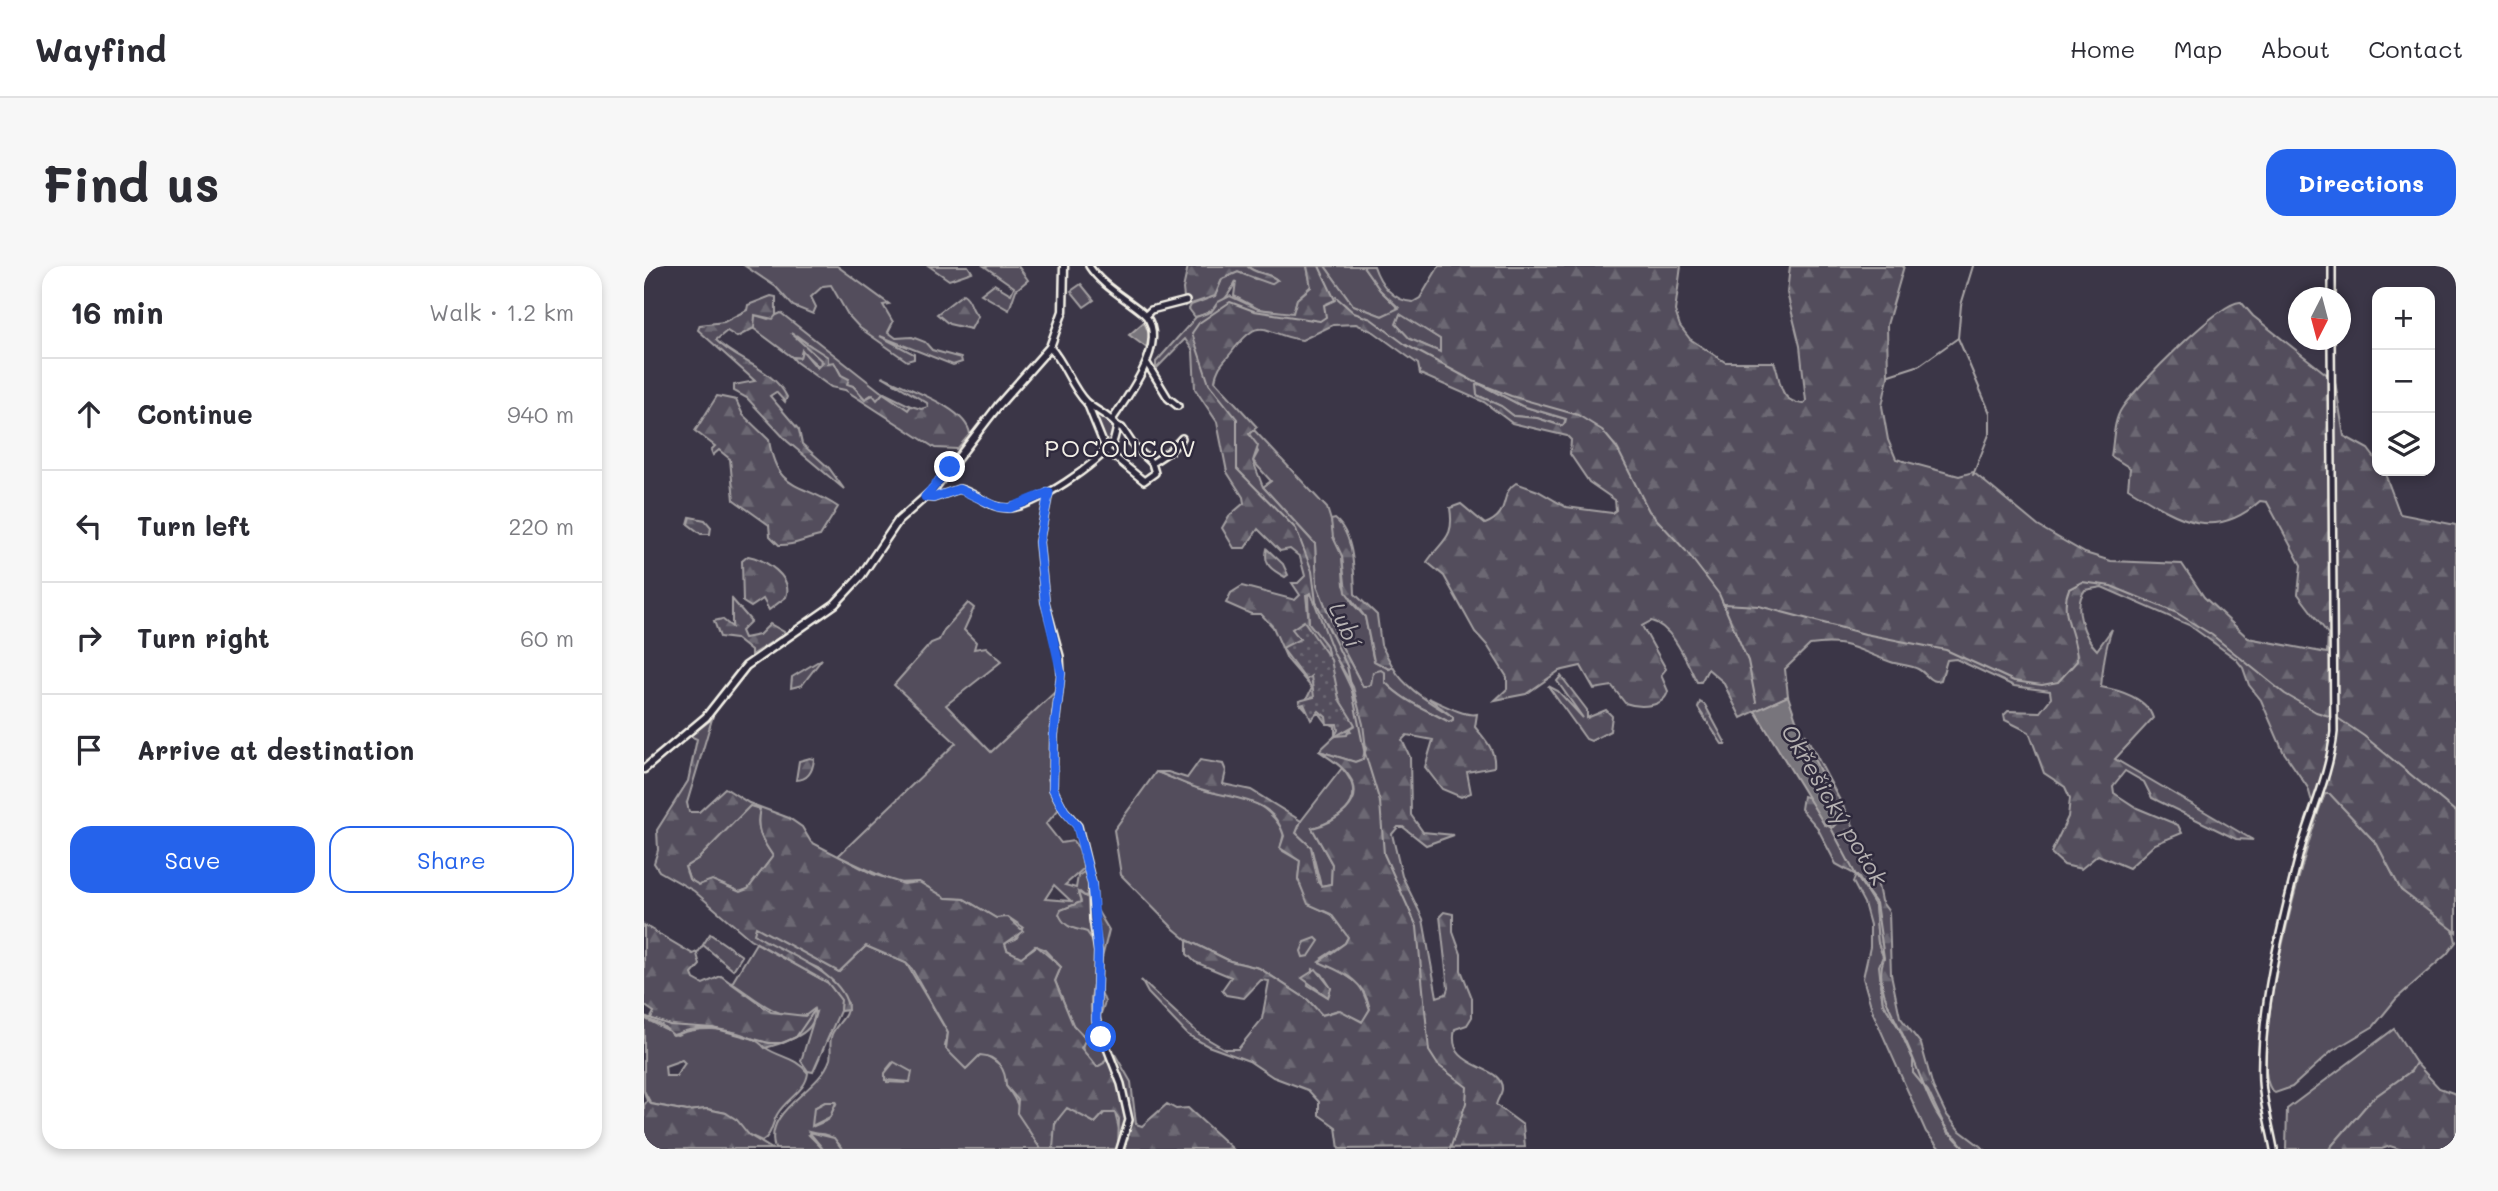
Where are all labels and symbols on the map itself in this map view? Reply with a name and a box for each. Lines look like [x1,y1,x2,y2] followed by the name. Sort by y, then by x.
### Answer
[2288,287,2351,350] north arrow
[1044,432,1198,463] district label: POCOUCOV
[934,451,965,482] route end
[1322,597,1370,653] water label: Lubí
[1775,718,1895,891] water label: Okřešický potok
[1085,1021,1116,1052] route start

